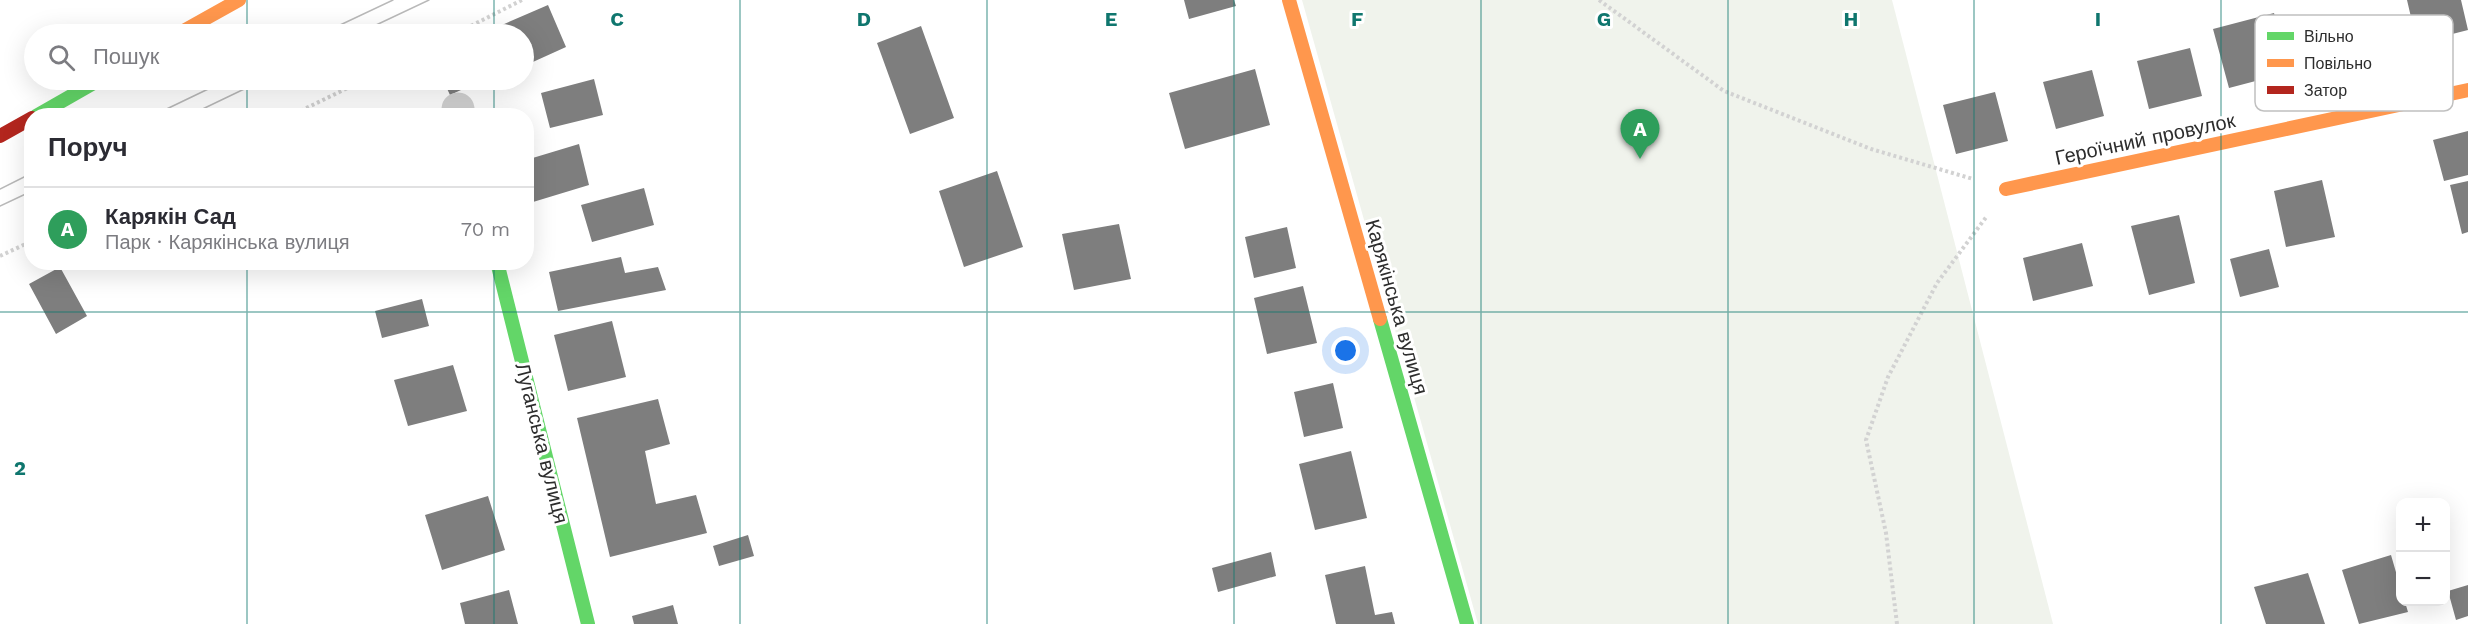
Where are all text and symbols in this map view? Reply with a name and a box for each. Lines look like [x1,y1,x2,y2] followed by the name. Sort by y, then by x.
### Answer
[610,7,624,31] text: C
[857,7,871,31] text: D
[1105,7,1117,31] text: E
[1351,7,1363,31] text: F
[1597,7,1611,31] text: G
[1844,7,1858,31] text: H
[2095,7,2101,31] text: I
[2255,15,2453,111] legend
[24,24,534,90] search box
[2304,27,2354,46] text: Вільно
[45,41,78,74] icon: search
[93,44,159,69] text: Пошук
[2304,54,2372,73] text: Повільно
[2304,81,2347,100] text: Затор
[2053,108,2238,170] street label: Героїчний провулок
[1620,110,1660,159] pin: A
[48,132,128,162] text: Поруч
[105,204,236,229] text: Карякін Сад
[61,217,74,241] text: A
[461,217,510,241] text: 70 m
[1360,217,1434,397] street label: Карякінська вулиця
[105,230,350,254] text: Парк · Карякінська вулиця
[1331,336,1360,365] your location
[510,360,574,526] street label: Луганська вулиця
[14,456,26,480] text: 2
[2396,498,2450,606] map controls
[2396,498,2450,552] button: +
[2396,552,2450,606] button: −

